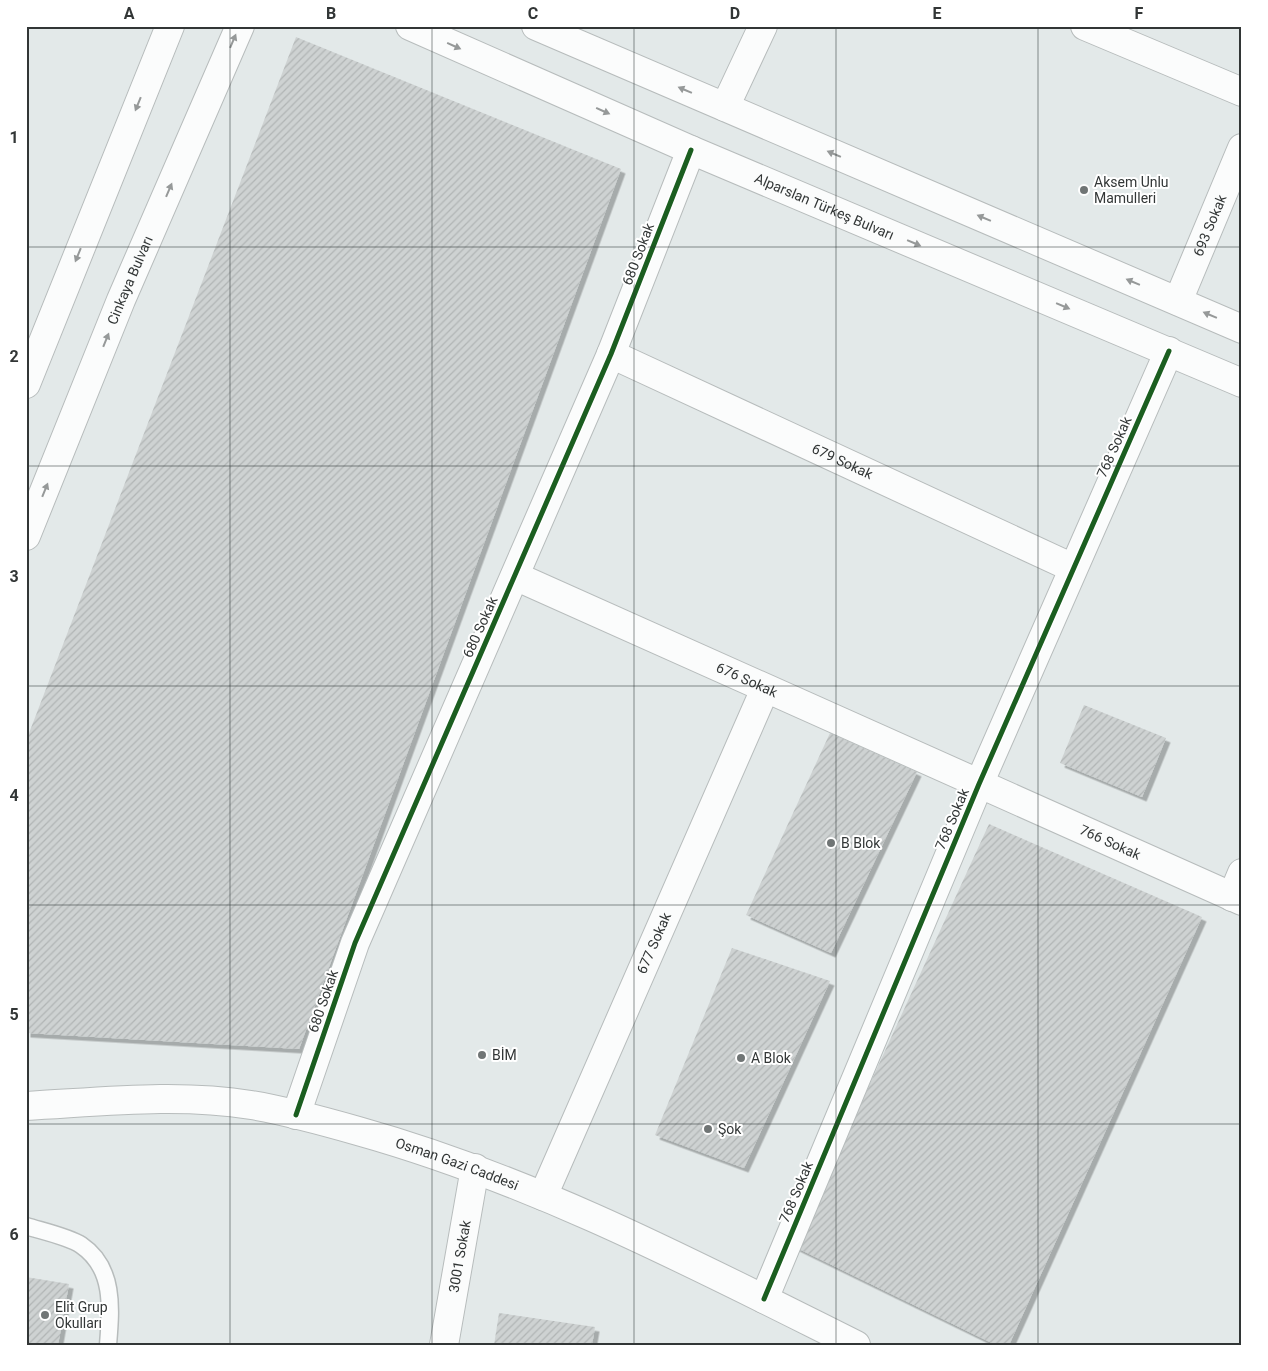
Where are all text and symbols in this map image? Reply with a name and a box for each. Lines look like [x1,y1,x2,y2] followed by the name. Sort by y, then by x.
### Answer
[124,4,135,23] text: A
[326,4,336,23] text: B
[528,4,538,23] text: C
[730,4,740,23] text: D
[933,4,942,23] text: E
[1135,4,1144,23] text: F
[230,34,238,48] one-way arrow
[447,42,461,50] one-way arrow
[678,85,692,93] one-way arrow
[134,97,142,111] one-way arrow
[596,107,610,115] one-way arrow
[9,128,19,147] text: 1
[826,150,841,158] one-way arrow
[752,170,896,243] street label: Alparslan Türkeş Bulvarı
[1094,174,1169,206] place label: Aksem Unlu Mamulleri
[165,183,173,197] one-way arrow
[1078,184,1090,196] marker: Aksem Unlu Mamulleri
[1190,191,1230,259] street label: 693 Sokak
[977,214,991,222] one-way arrow
[619,220,657,287] street label: 680 Sokak
[104,233,156,327] street label: Cinkaya Bulvarı
[907,240,921,248] one-way arrow
[74,247,81,262] one-way arrow
[1126,278,1140,286] one-way arrow
[1056,303,1070,311] one-way arrow
[1203,311,1217,319] one-way arrow
[102,333,110,347] one-way arrow
[9,347,19,366] text: 2
[1093,413,1135,480] street label: 768 Sokak
[809,440,876,483] street label: 679 Sokak
[41,483,49,498] one-way arrow
[9,567,19,586] text: 3
[459,593,501,660] street label: 680 Sokak
[714,659,781,701] street label: 676 Sokak
[932,785,972,852] street label: 768 Sokak
[9,786,19,805] text: 4
[1077,821,1144,863] street label: 766 Sokak
[841,835,881,851] place label: B Blok
[825,837,837,849] marker: B Blok
[633,909,674,976] street label: 677 Sokak
[305,967,341,1034] street label: 680 Sokak
[9,1005,19,1024] text: 5
[492,1047,517,1063] place label: BİM
[476,1049,488,1061] marker: BİM
[751,1050,792,1066] place label: A Blok
[735,1052,747,1064] marker: A Blok
[718,1121,742,1137] place label: Şok
[702,1123,714,1135] marker: Şok
[393,1135,521,1193] street label: Osman Gazi Caddesi
[776,1158,816,1225] street label: 768 Sokak
[445,1218,474,1294] street label: 3001 Sokak
[9,1225,19,1244] text: 6
[55,1299,108,1331] place label: Elit Grup Okulları
[39,1309,51,1321] marker: Elit Grup Okulları

